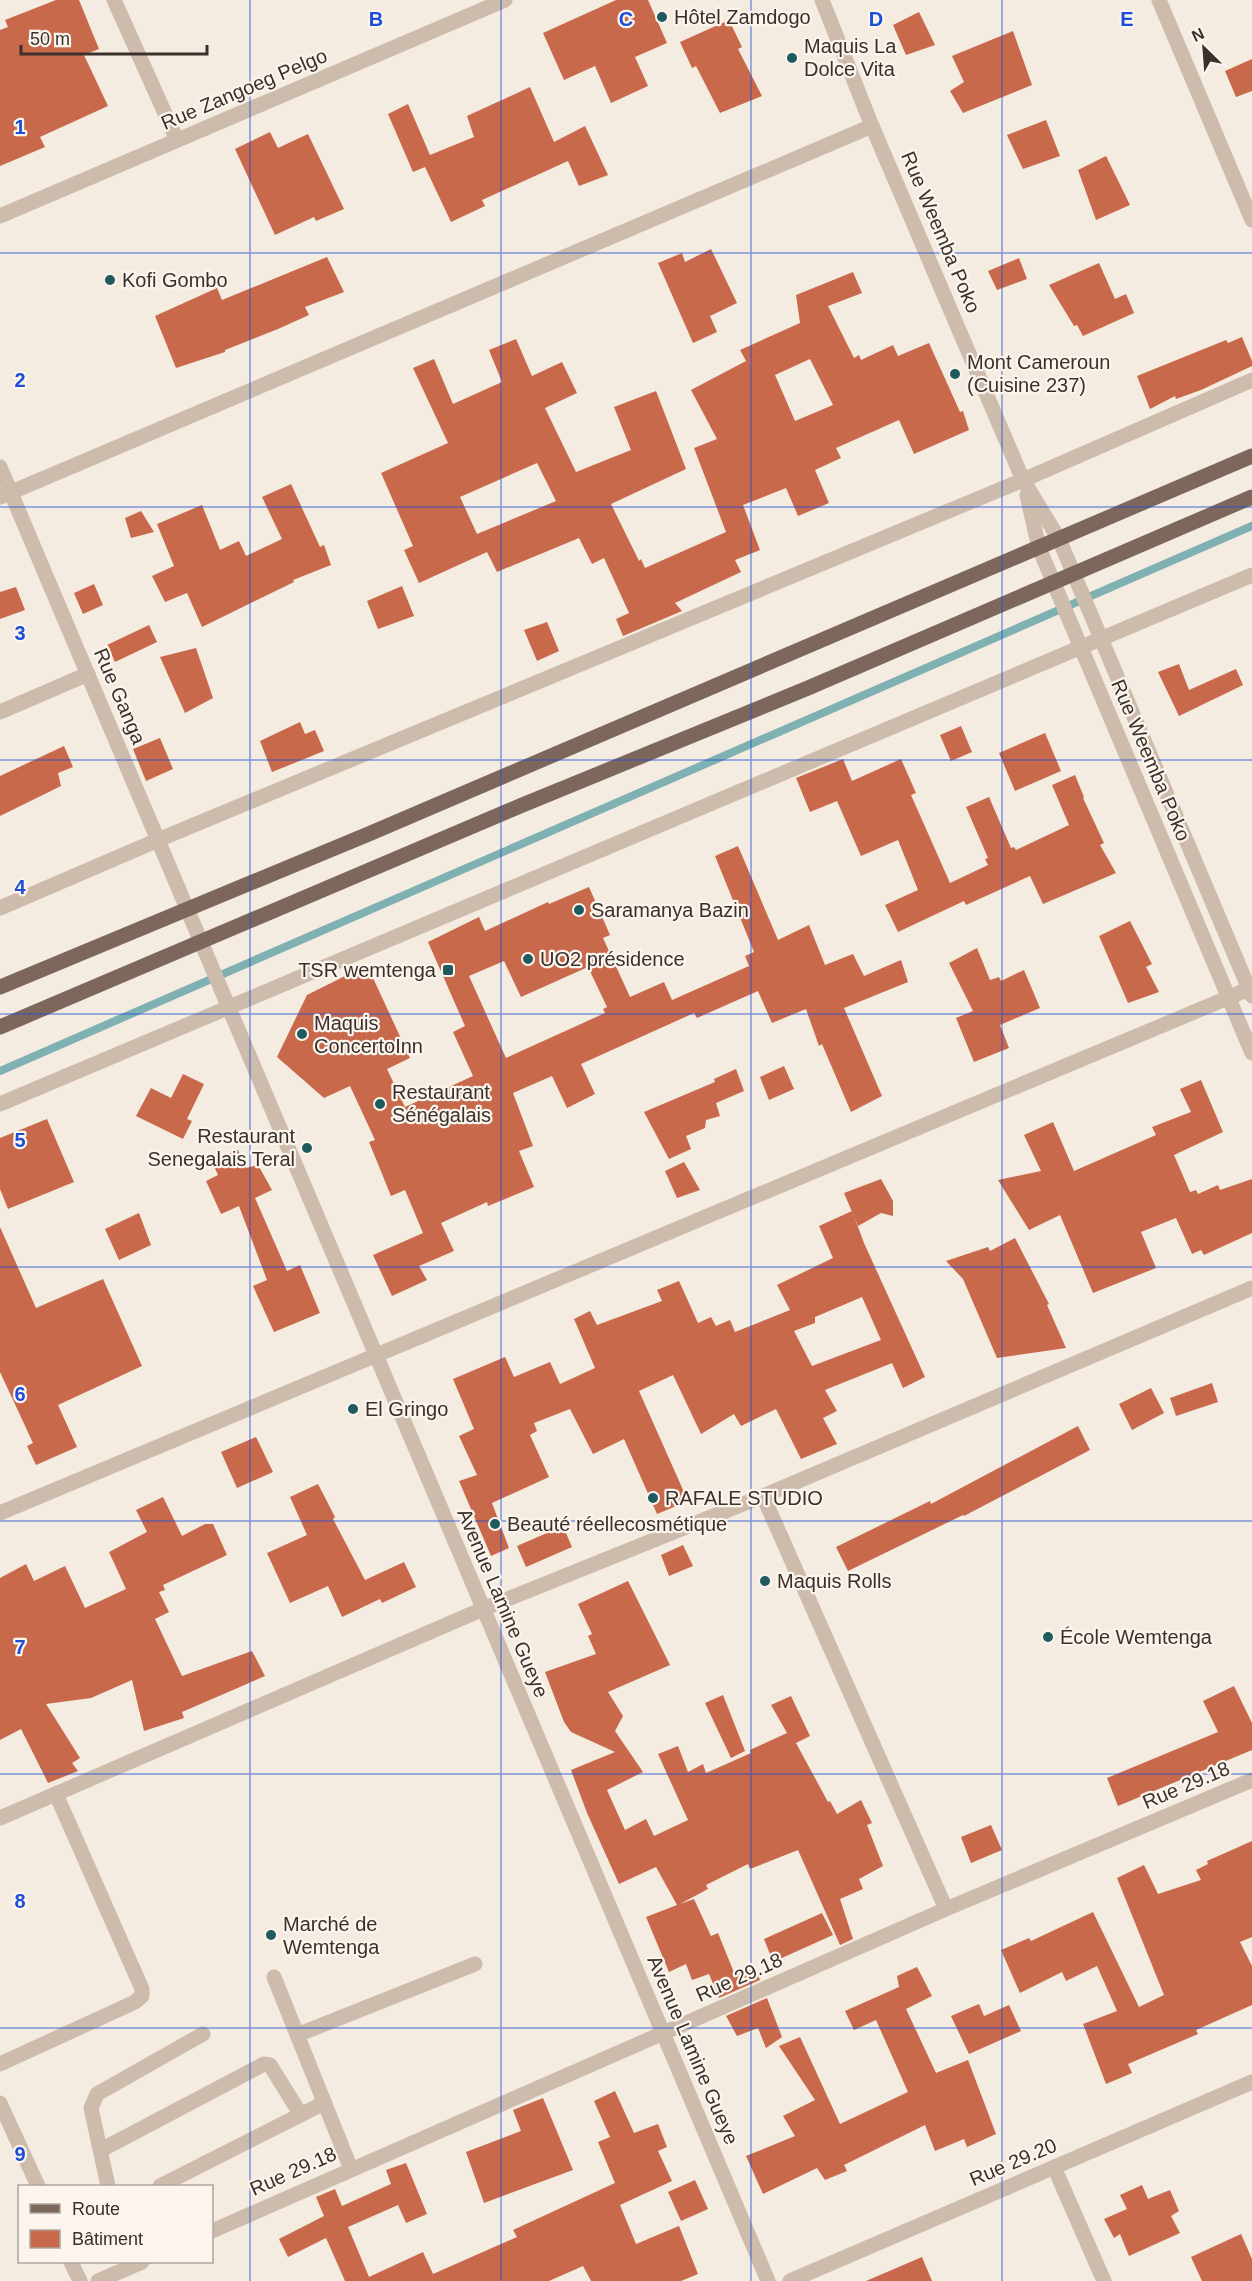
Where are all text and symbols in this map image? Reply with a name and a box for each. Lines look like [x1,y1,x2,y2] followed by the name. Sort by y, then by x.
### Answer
[674,6,811,28] place label: Hôtel Zamdogo
[369,8,383,30] text: B
[619,8,633,30] text: C
[869,8,883,30] text: D
[1120,8,1134,30] text: E
[655,10,669,24] marker: Hôtel Zamdogo
[21,18,207,56] scale bar
[1174,18,1234,78] north arrow
[1189,25,1207,45] text: N
[30,29,70,49] text: 50 m
[804,35,897,80] place label: Maquis La Dolce Vita
[158,44,330,134] street label: Rue Zangoeg Pelgo
[785,51,799,65] marker: Maquis La Dolce Vita
[14,116,26,138] text: 1
[897,148,985,316] street label: Rue Weemba Poko
[122,269,228,291] place label: Kofi Gombo
[103,273,117,287] marker: Kofi Gombo
[967,351,1110,396] place label: Mont Cameroun (Cuisine 237)
[948,367,962,381] marker: Mont Cameroun (Cuisine 237)
[14,369,26,391] text: 2
[14,622,26,644] text: 3
[90,645,150,748] street label: Rue Ganga
[1107,676,1195,844] street label: Rue Weemba Poko
[14,876,26,898] text: 4
[591,899,749,921] place label: Saramanya Bazin
[572,903,586,917] marker: Saramanya Bazin
[540,948,685,970] place label: UO2 présidence
[521,952,535,966] marker: UO2 présidence
[298,959,437,981] place label: TSR wemtenga
[441,963,455,977] marker: TSR wemtenga
[314,1012,423,1057] place label: Maquis ConcertoInn
[295,1027,309,1041] marker: Maquis ConcertoInn
[392,1081,491,1126] place label: Restaurant Sénégalais
[373,1097,387,1111] marker: Restaurant Sénégalais
[147,1125,295,1170] place label: Restaurant Senegalais Teral
[14,1129,26,1151] text: 5
[300,1141,314,1155] marker: Restaurant Senegalais Teral
[14,1383,26,1405] text: 6
[365,1398,448,1420] place label: El Gringo
[346,1402,360,1416] marker: El Gringo
[665,1487,823,1509] place label: RAFALE STUDIO
[646,1491,660,1505] marker: RAFALE STUDIO
[453,1505,553,1701] street label: Avenue Lamine Gueye
[507,1513,727,1535] place label: Beauté réellecosmétique
[488,1517,502,1531] marker: Beauté réellecosmétique
[777,1570,891,1592] place label: Maquis Rolls
[758,1574,772,1588] marker: Maquis Rolls
[1060,1626,1213,1648] place label: École Wemtenga
[1041,1630,1055,1644] marker: École Wemtenga
[14,1636,26,1658] text: 7
[1139,1757,1233,1813] street label: Rue 29.18
[14,1890,26,1912] text: 8
[283,1913,380,1958] place label: Marché de Wemtenga
[264,1928,278,1942] marker: Marché de Wemtenga
[692,1948,786,2006] street label: Rue 29.18
[643,1952,743,2148] street label: Avenue Lamine Gueye
[966,2134,1060,2190] street label: Rue 29.20
[246,2142,340,2200] street label: Rue 29.18
[14,2143,26,2165] text: 9
[18,2185,213,2263] legend
[72,2199,120,2219] text: Route
[72,2229,143,2249] text: Bâtiment

